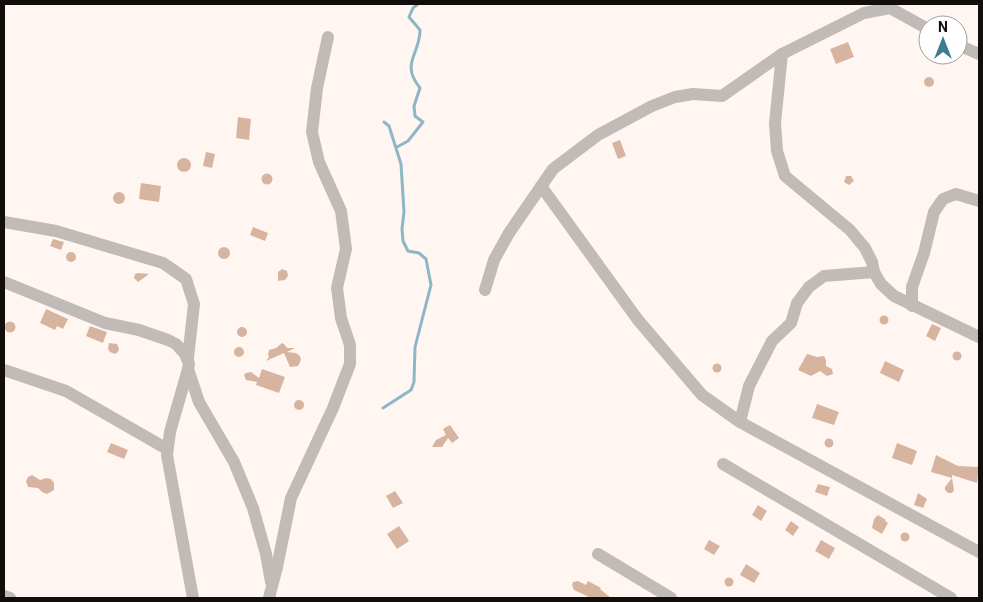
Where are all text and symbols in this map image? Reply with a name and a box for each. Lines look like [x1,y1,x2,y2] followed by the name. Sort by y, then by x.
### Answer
[918,15,968,65] north arrow
[938,19,948,35] text: N

